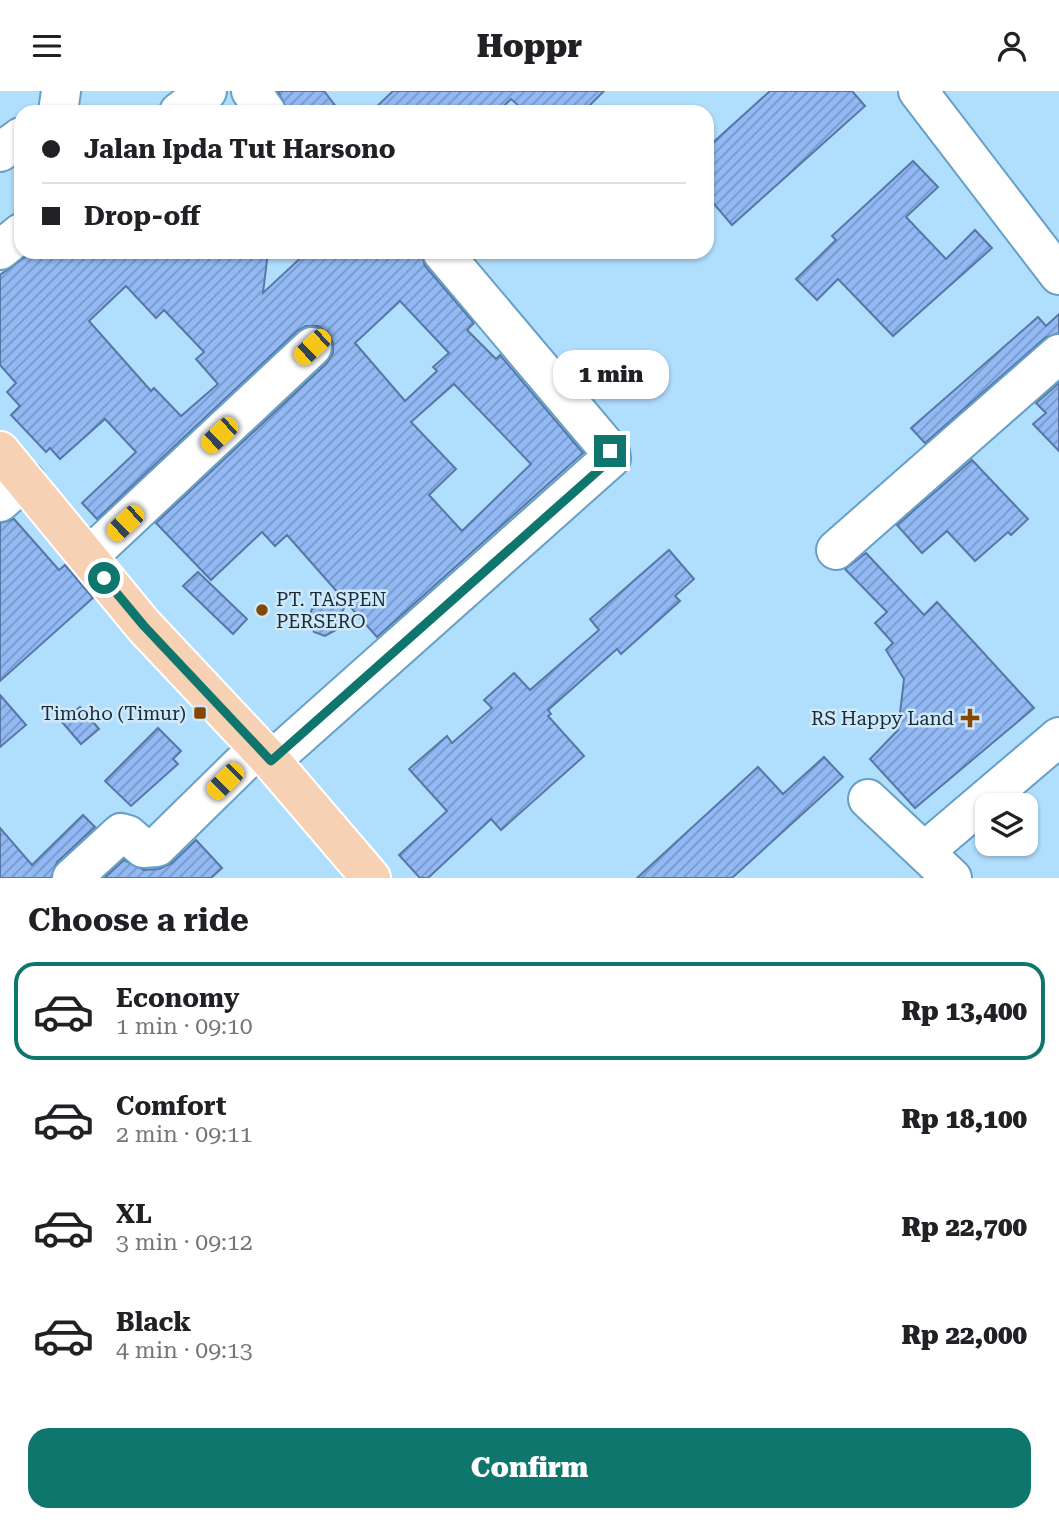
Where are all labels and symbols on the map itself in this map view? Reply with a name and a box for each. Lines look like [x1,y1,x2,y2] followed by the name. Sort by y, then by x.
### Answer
[290,325,335,369] car
[552,349,668,399] callout: 1 min
[197,413,242,457] car
[594,435,626,467] route end
[103,501,148,545] car
[88,562,120,594] route start
[276,588,387,633] place label: PT. TASPEN PERSERO
[254,602,270,618] marker: PT. TASPEN PERSERO
[41,702,186,725] place label: Timoho (Timur)
[192,705,208,721] marker: Timoho (Timur)
[811,707,954,730] place label: RS Happy Land
[960,708,980,728] marker: RS Happy Land
[203,759,248,803] car

